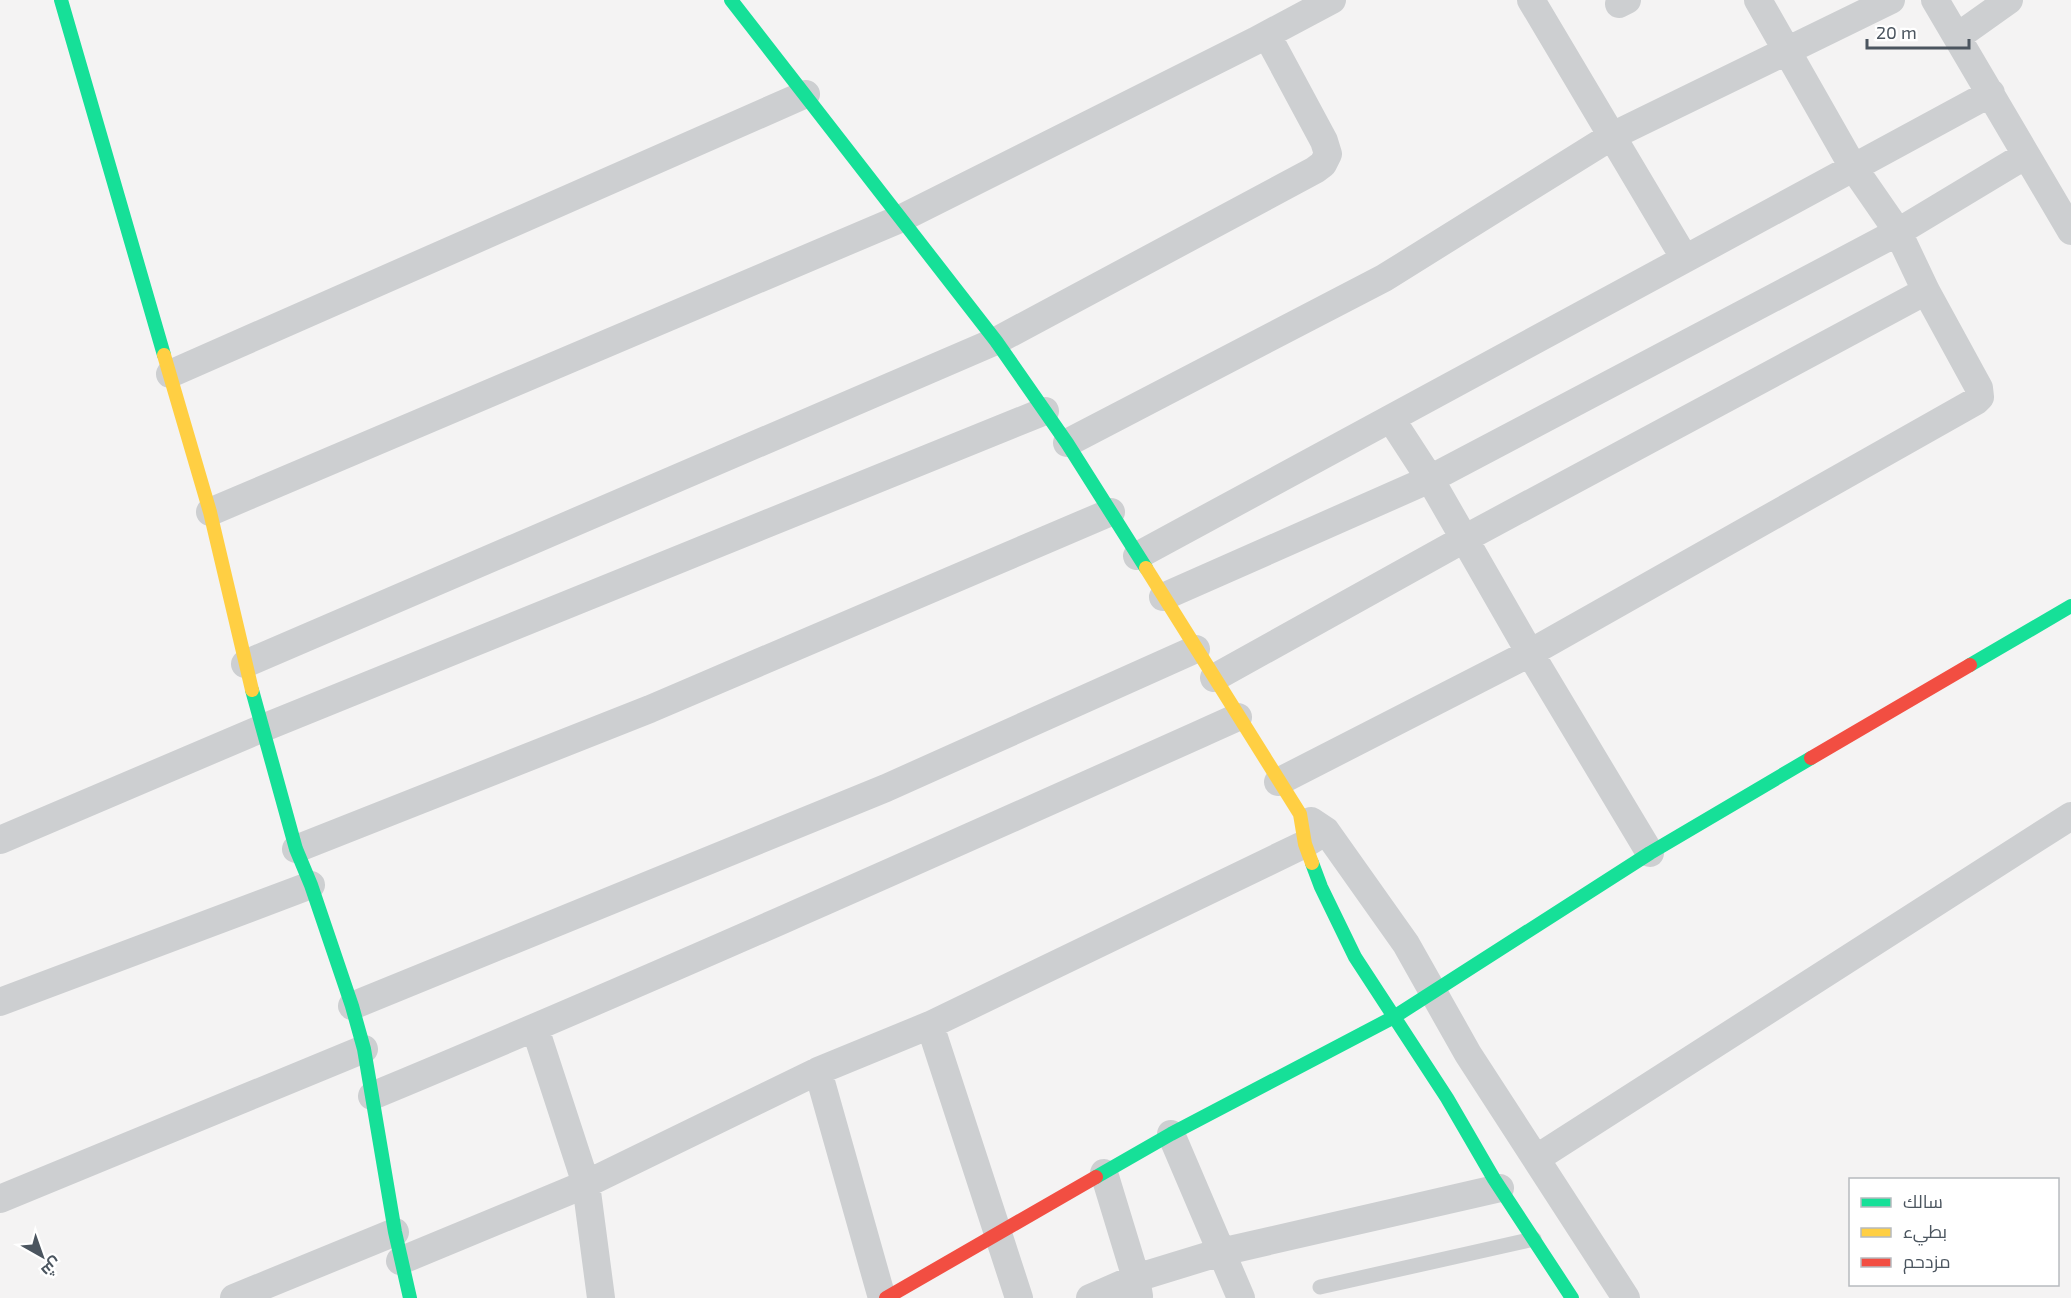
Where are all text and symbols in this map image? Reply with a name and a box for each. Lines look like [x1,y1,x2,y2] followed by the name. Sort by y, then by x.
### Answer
[1867,12,1969,50] scale bar
[1876,21,1917,43] text: 20 m
[1849,1178,2059,1286] legend
[1903,1190,1943,1212] text: سالك
[1903,1220,1947,1246] text: بطيء
[12,1226,72,1286] north arrow
[1903,1250,1951,1274] text: مزدحم
[37,1253,66,1282] text: ش

